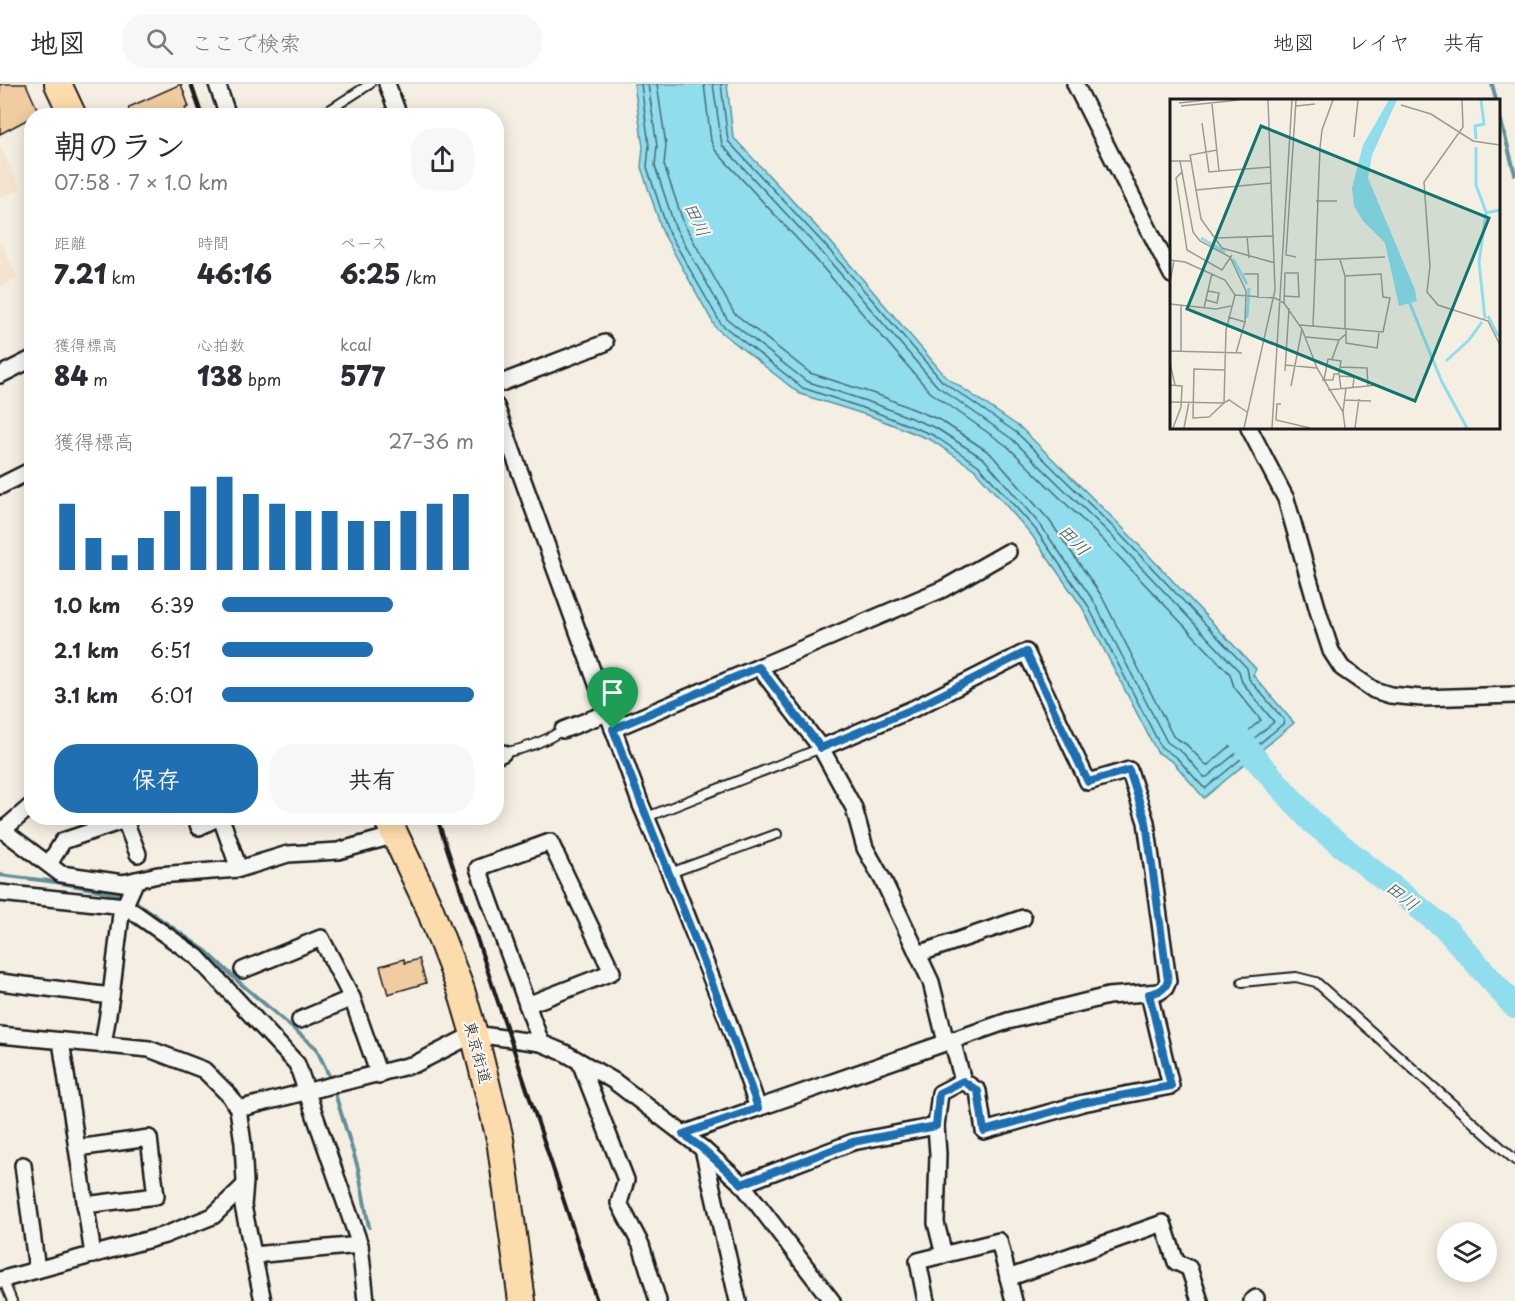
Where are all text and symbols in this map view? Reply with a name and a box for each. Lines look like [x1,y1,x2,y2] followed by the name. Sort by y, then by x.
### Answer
[122,14,542,68] search box
[30,20,86,63] text: 地図
[143,25,176,58] icon: search
[191,25,301,58] text: ここで検索
[1273,25,1315,57] text: 地図
[1348,25,1410,57] text: レイヤ
[1443,25,1485,57] text: 共有
[1170,99,1500,429] inset map
[54,119,186,169] text: 朝のラン
[411,128,474,191] button: share
[54,167,228,197] text: 07:58 · 7 × 1.0 km
[678,197,718,241] water label: 田川
[54,230,86,254] text: 距離
[197,230,229,254] text: 時間
[340,230,387,254] text: ペース
[54,254,106,293] text: 7.21
[197,254,272,293] text: 46:16
[340,254,401,293] text: 6:25
[106,265,136,289] text: km
[401,265,437,289] text: /km
[54,332,118,356] text: 獲得標高
[197,332,245,356] text: 心拍数
[340,332,372,356] text: kcal
[54,356,88,395] text: 84
[197,356,243,395] text: 138
[340,356,385,395] text: 577
[88,367,108,391] text: m
[243,367,281,391] text: bpm
[54,426,134,456] text: 獲得標高
[388,426,474,456] text: 27–36 m
[1053,517,1097,561] water label: 田川
[54,590,121,620] text: 1.0 km
[150,590,194,620] text: 6:39
[54,635,119,665] text: 2.1 km
[150,635,191,665] text: 6:51
[587,667,638,729] pin
[596,676,629,709] icon: arrive
[54,680,118,710] text: 3.1 km
[150,680,193,710] text: 6:01
[54,744,258,813] button: 保存
[270,744,474,813] button: 共有
[1381,873,1425,917] water label: 田川
[459,1018,499,1086] street label: 東京街道
[1437,1222,1497,1282] map controls
[1437,1222,1497,1282] button: layers

